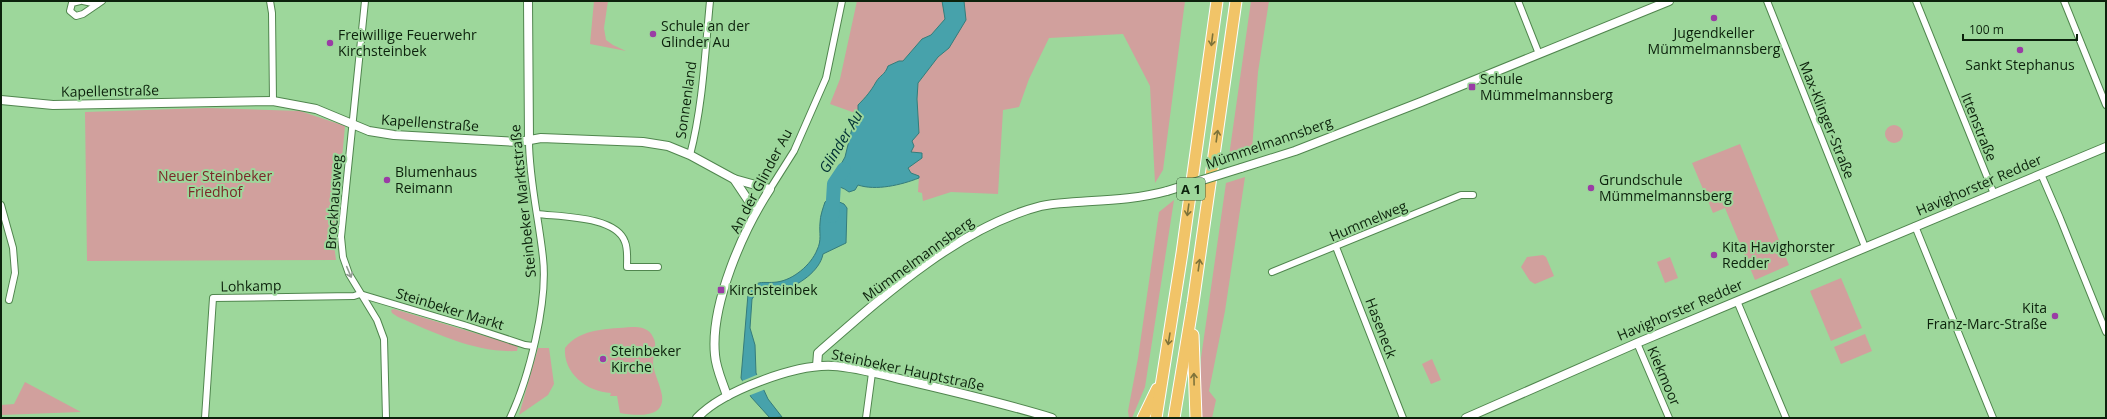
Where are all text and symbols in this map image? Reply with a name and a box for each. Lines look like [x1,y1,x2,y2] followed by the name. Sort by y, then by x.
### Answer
[1709,13,1719,23] marker: Jugendkeller Mümmelmannsberg
[661,16,750,51] place label: Schule an der Glinder Au
[1963,16,2077,42] scale bar
[1969,21,2004,38] text: 100 m
[1648,23,1781,58] place label: Jugendkeller Mümmelmannsberg
[338,25,477,60] place label: Freiwillige Feuerwehr Kirchsteinbek
[648,29,658,39] marker: Schule an der Glinder Au
[1208,33,1216,46] one-way arrow
[325,38,335,48] marker: Freiwillige Feuerwehr Kirchsteinbek
[2015,45,2025,55] marker: Sankt Stephanus
[1965,55,2075,74] place label: Sankt Stephanus
[1795,58,1860,181] street label: Max-Klinger-Straße
[671,60,700,140] street label: Sonnenland
[1480,69,1613,104] place label: Schule Mümmelmannsberg
[61,80,159,101] street label: Kapellenstraße
[1467,82,1477,92] marker: Schule Mümmelmannsberg
[1957,90,2002,164] street label: Ittenstraße
[814,106,867,176] water label: Glinder Au
[380,110,480,135] street label: Kapellenstraße
[1203,112,1335,173] street label: Mümmelmannsberg
[505,123,540,279] street label: Steinbeker Marktstraße
[725,125,796,236] street label: An der Glinder Au
[1213,130,1221,143] one-way arrow
[1913,149,2045,220] street label: Havighorster Redder
[321,153,346,250] street label: Brockhausweg
[395,162,478,197] place label: Blumenhaus Reimann
[158,166,272,201] park label: Neuer Steinbeker Friedhof
[1599,170,1732,205] place label: Grundschule Mümmelmannsberg
[382,175,392,185] marker: Blumenhaus Reimann
[1177,178,1205,200] road number: A 1
[1586,183,1596,193] marker: Grundschule Mümmelmannsberg
[1326,196,1410,245] street label: Hummelweg
[1185,203,1192,216] one-way arrow
[858,212,977,305] street label: Mümmelmannsberg
[1722,237,1835,272] place label: Kita Havighorster Redder
[1709,250,1719,260] marker: Kita Havighorster Redder
[1195,259,1203,272] one-way arrow
[345,266,353,278] one-way arrow
[1614,274,1746,345] street label: Havighorster Redder
[220,275,282,296] street label: Lohkamp
[729,280,818,299] place label: Kirchsteinbek
[394,283,507,334] street label: Steinbeker Markt
[716,285,726,295] marker: Kirchsteinbek
[1361,295,1402,361] street label: Haseneck
[1927,298,2047,333] place label: Kita Franz-Marc-Straße
[2050,311,2060,321] marker: Kita Franz-Marc-Straße
[1165,332,1173,345] one-way arrow
[611,341,681,376] place label: Steinbeker Kirche
[1643,343,1686,409] street label: Kiekmoor
[830,344,986,395] street label: Steinbeker Hauptstraße
[598,354,608,364] marker: Steinbeker Kirche
[1190,373,1198,386] one-way arrow

